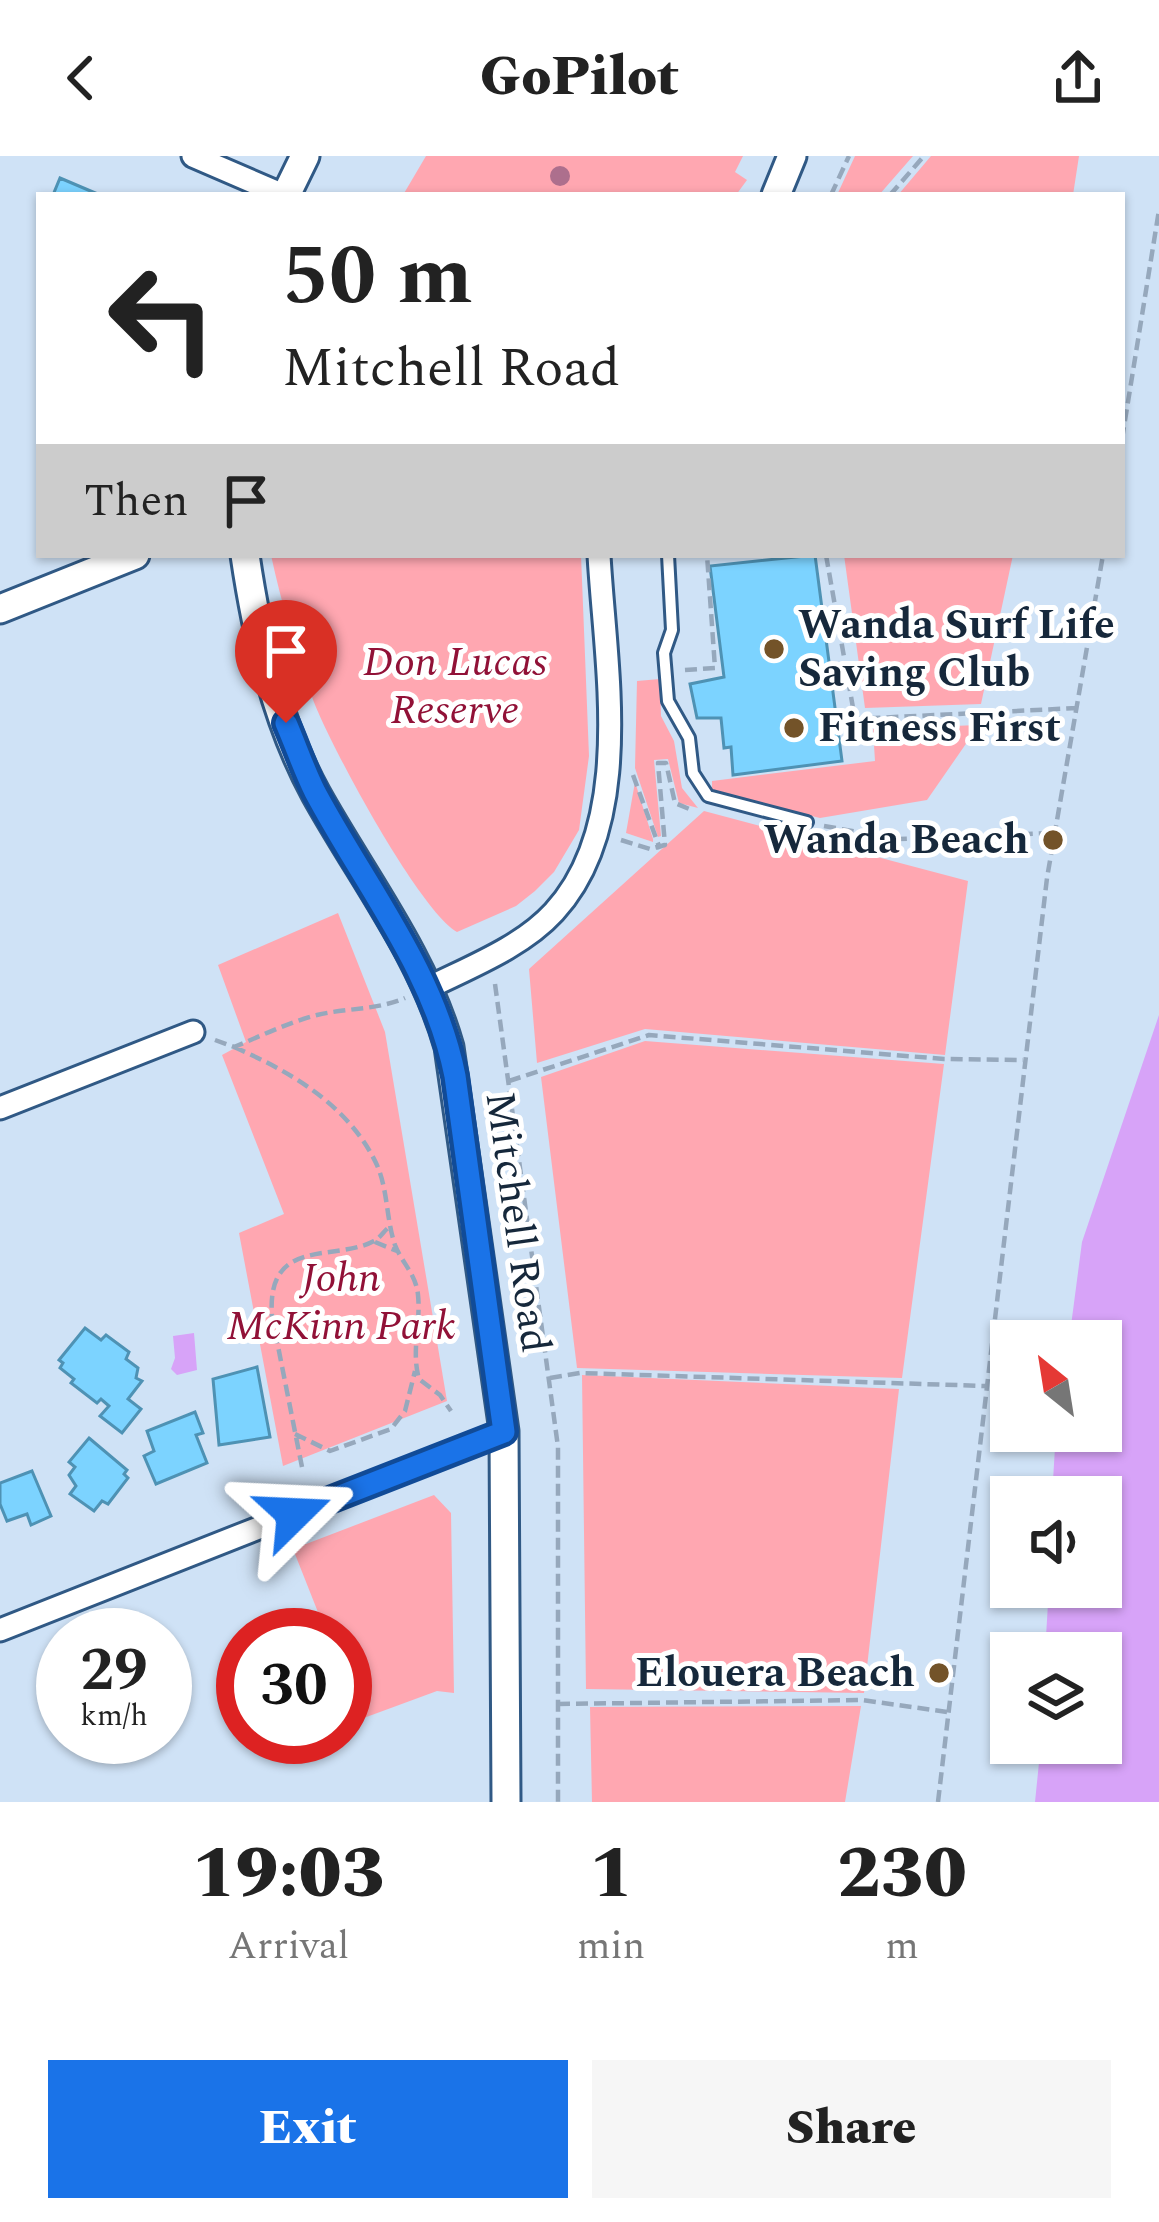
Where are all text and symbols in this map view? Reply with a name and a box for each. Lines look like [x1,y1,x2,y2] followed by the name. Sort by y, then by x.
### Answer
[480,37,679,119] text: GoPilot
[48,45,114,111] icon: back
[1045,45,1111,111] icon: share
[282,213,473,341] text: 50 m
[84,240,240,396] icon: left
[282,328,620,410] text: Mitchell Road
[84,467,189,536] text: Then
[213,468,279,534] icon: arrive
[798,594,1115,705] place label: Wanda Surf Life Saving Club
[235,600,337,723] pin
[253,618,319,684] icon: arrive
[363,631,547,742] park label: Don Lucas Reserve
[761,636,787,662] marker: Wanda Surf Life Saving Club
[818,697,1061,760] place label: Fitness First
[781,715,807,741] marker: Fitness First
[763,809,1029,872] place label: Wanda Beach
[1040,827,1066,853] marker: Wanda Beach
[468,1087,566,1357] street label: Mitchell Road
[226,1247,456,1358] park label: John McKinn Park
[990,1320,1122,1452] north arrow
[990,1320,1122,1764] map controls
[231,1451,357,1577] position arrow
[990,1476,1122,1608] button: sound
[216,1608,372,1764] speed limit sign: 30
[80,1625,148,1717] text: 29
[990,1632,1122,1764] button: layers
[635,1642,915,1705] place label: Elouera Beach
[926,1660,952,1686] marker: Elouera Beach
[80,1693,148,1739] text: km/h
[192,1820,385,1929] text: 19:03
[590,1820,633,1929] text: 1
[837,1820,967,1929] text: 230
[228,1917,349,1976] text: Arrival
[577,1917,645,1976] text: min
[885,1917,919,1976] text: m
[48,2060,568,2198] button: Exit
[592,2060,1111,2198] button: Share

